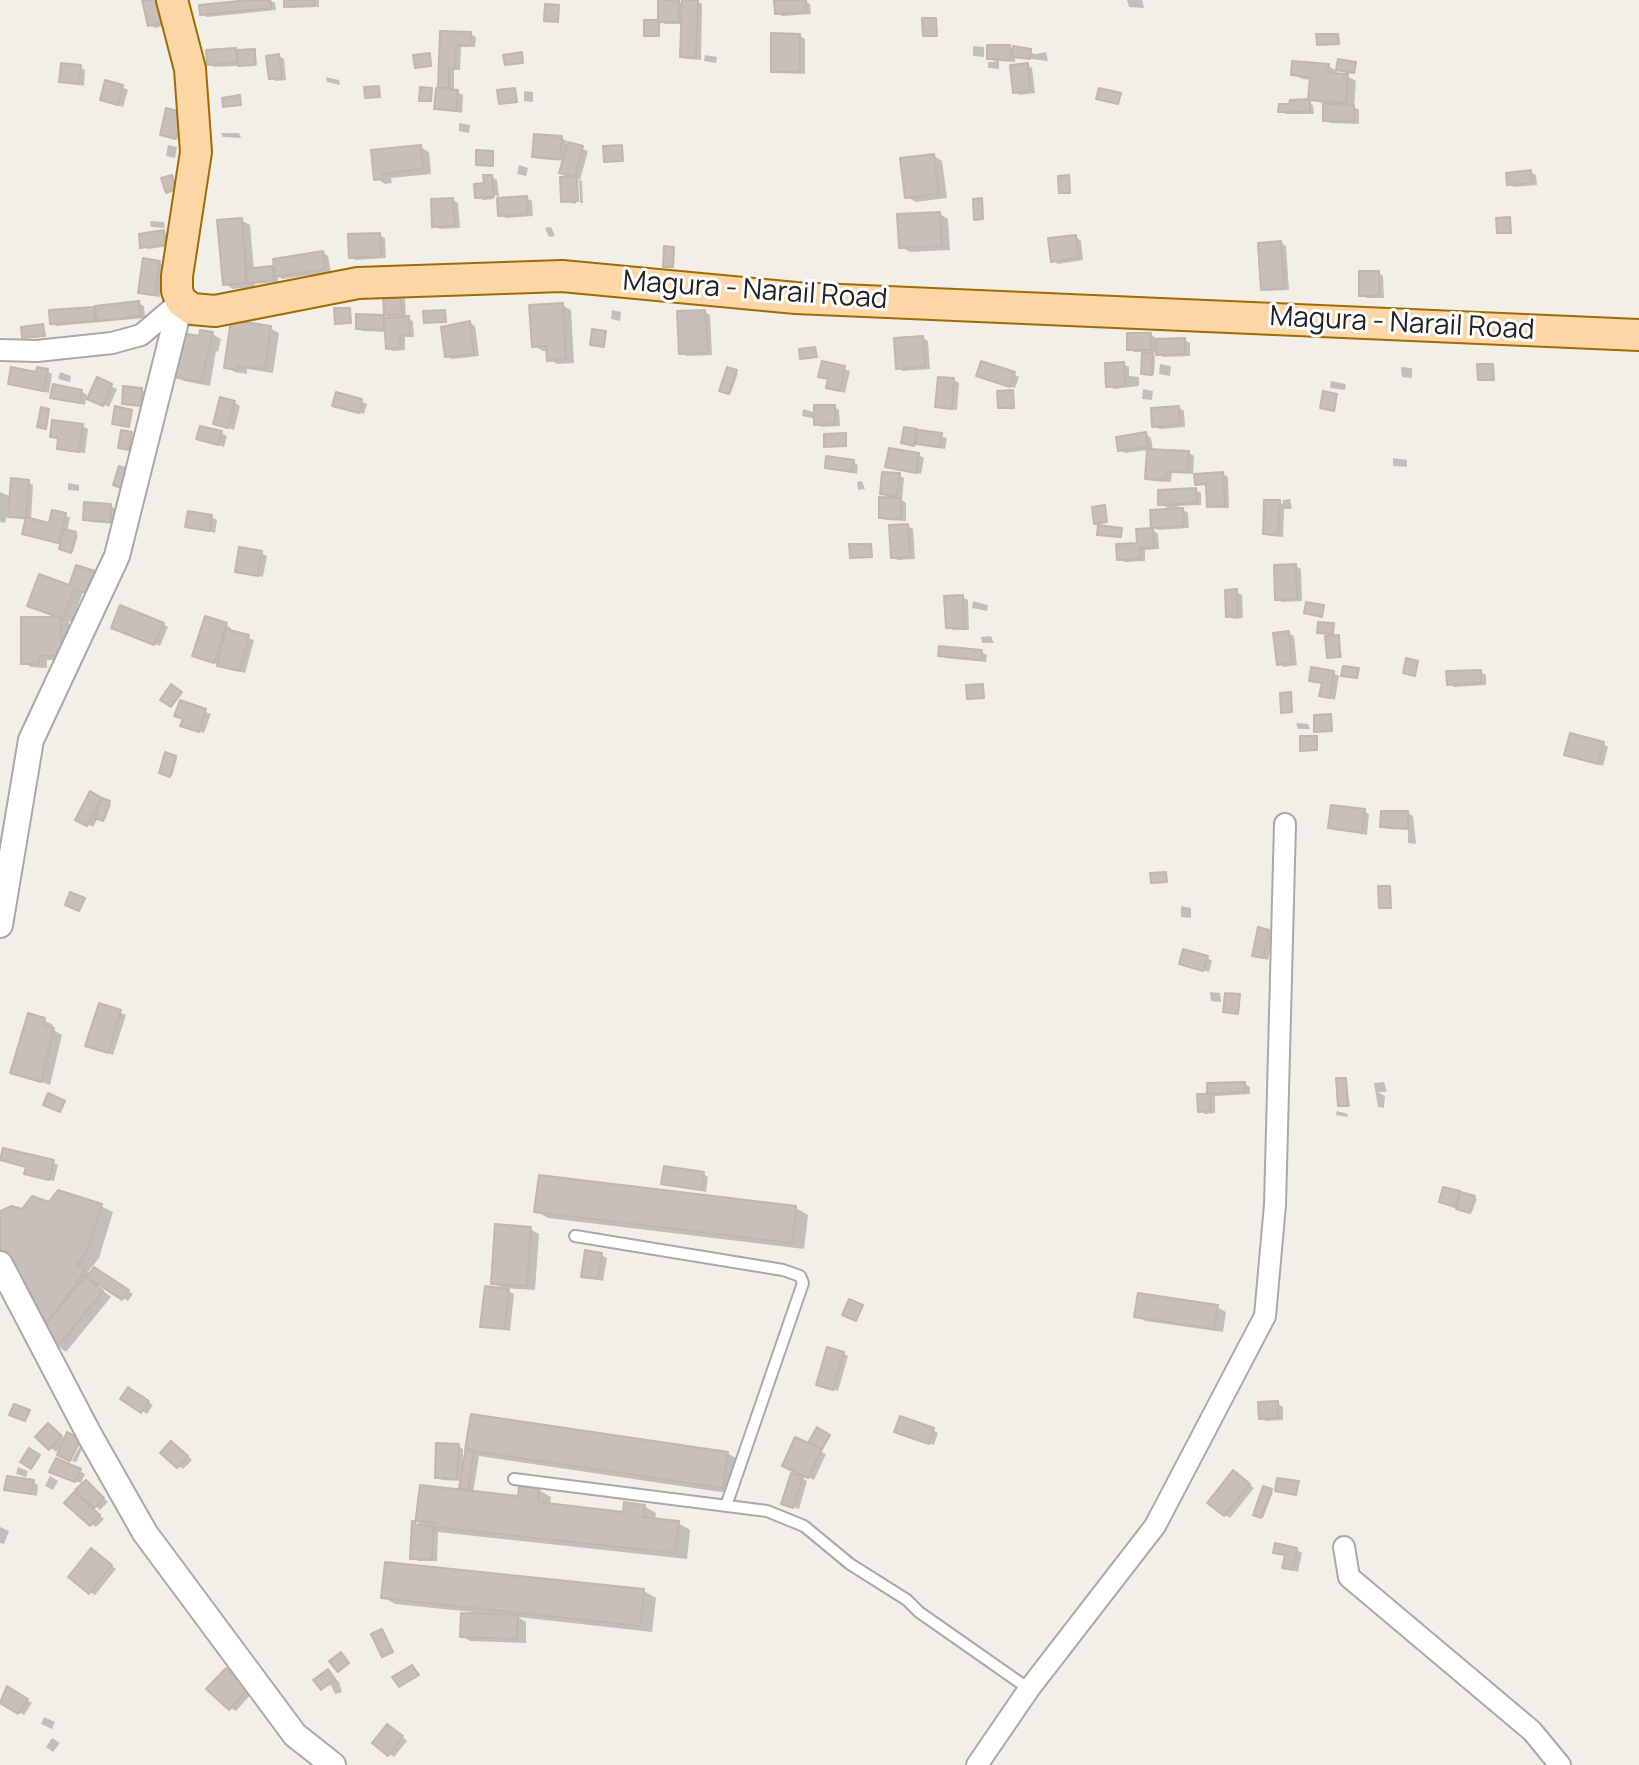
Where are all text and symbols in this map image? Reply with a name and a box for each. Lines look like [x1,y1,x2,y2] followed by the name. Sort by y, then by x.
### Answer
[622,265,888,317] street label: Magura - Narail Road
[1269,300,1535,348] street label: Magura - Narail Road

